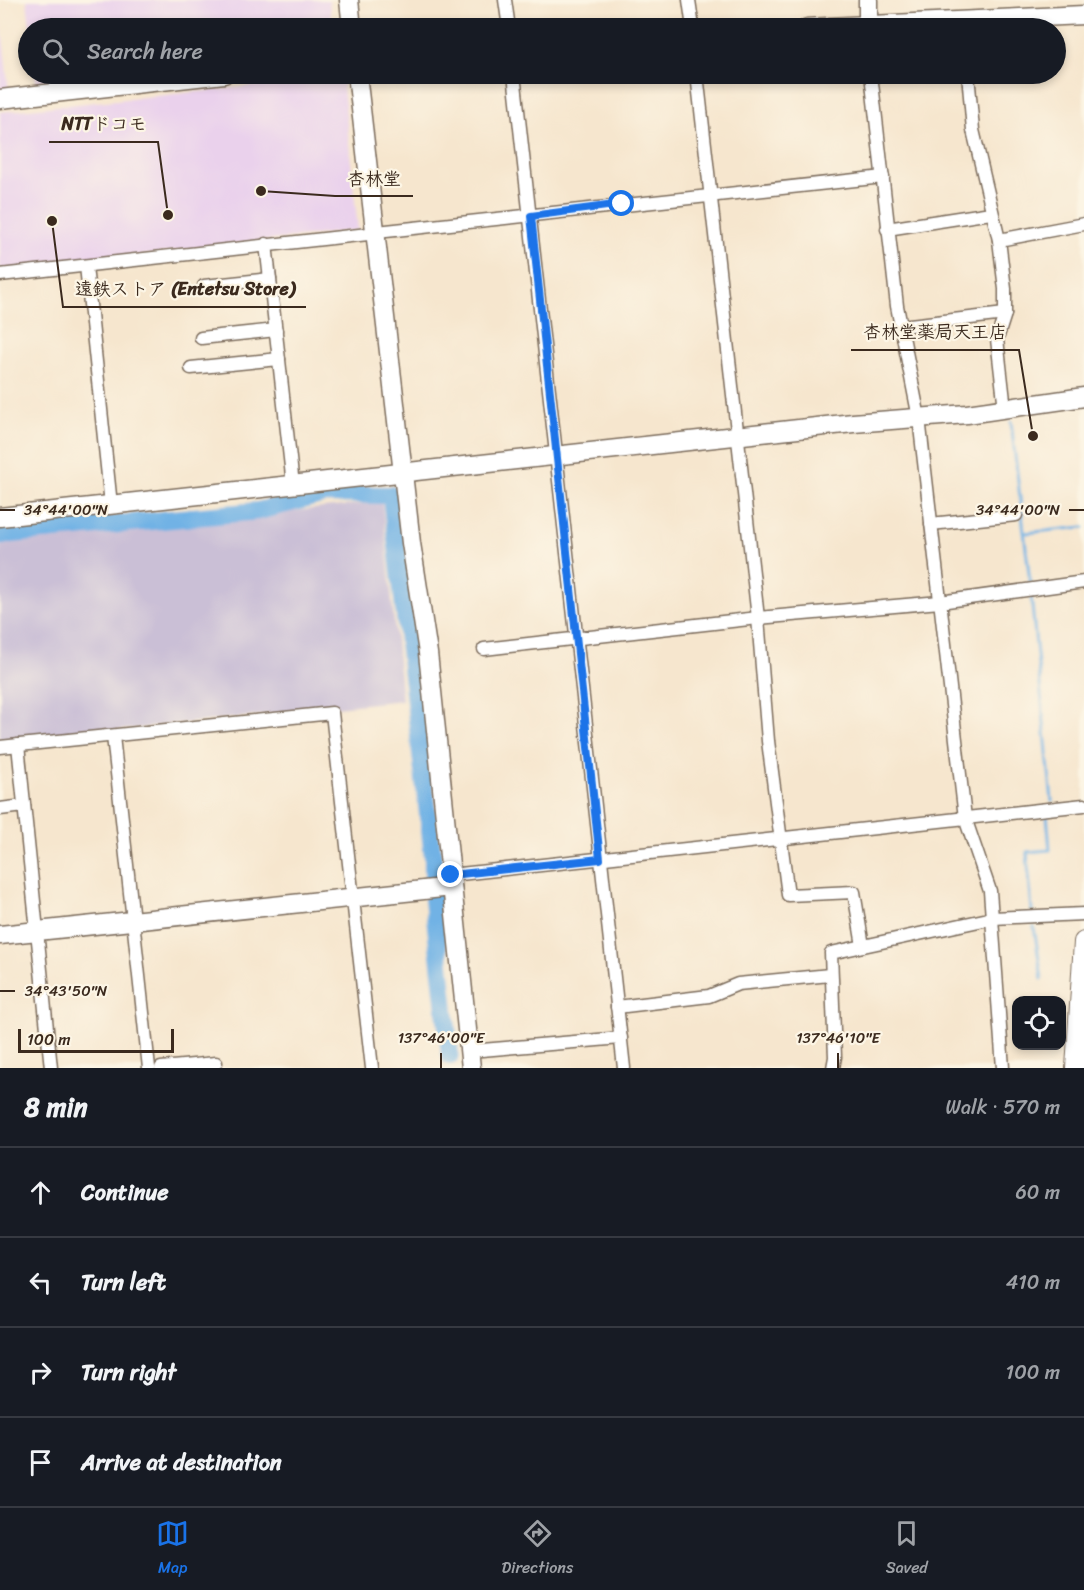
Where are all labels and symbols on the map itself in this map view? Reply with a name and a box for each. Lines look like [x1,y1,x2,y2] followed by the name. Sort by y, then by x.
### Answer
[49,106,158,142] callout: NTTドコモ
[61,108,146,140] text: NTTドコモ
[335,160,413,196] callout: 杏林堂
[347,163,401,195] text: 杏林堂
[608,190,634,216] route start
[63,271,306,307] callout: 遠鉄ストア (Entetsu Store)
[75,273,297,305] text: 遠鉄ストア (Entetsu Store)
[851,314,1019,350] callout: 杏林堂薬局天王店
[863,316,1007,348] text: 杏林堂薬局天王店
[24,497,109,523] text: 34°44'00"N
[976,497,1061,523] text: 34°44'00"N
[437,861,463,887] route end
[25,978,108,1004] text: 34°43'50"N
[398,1025,486,1051] text: 137°46'00"E
[796,1025,881,1051] text: 137°46'10"E
[18,1026,174,1054] scale bar

